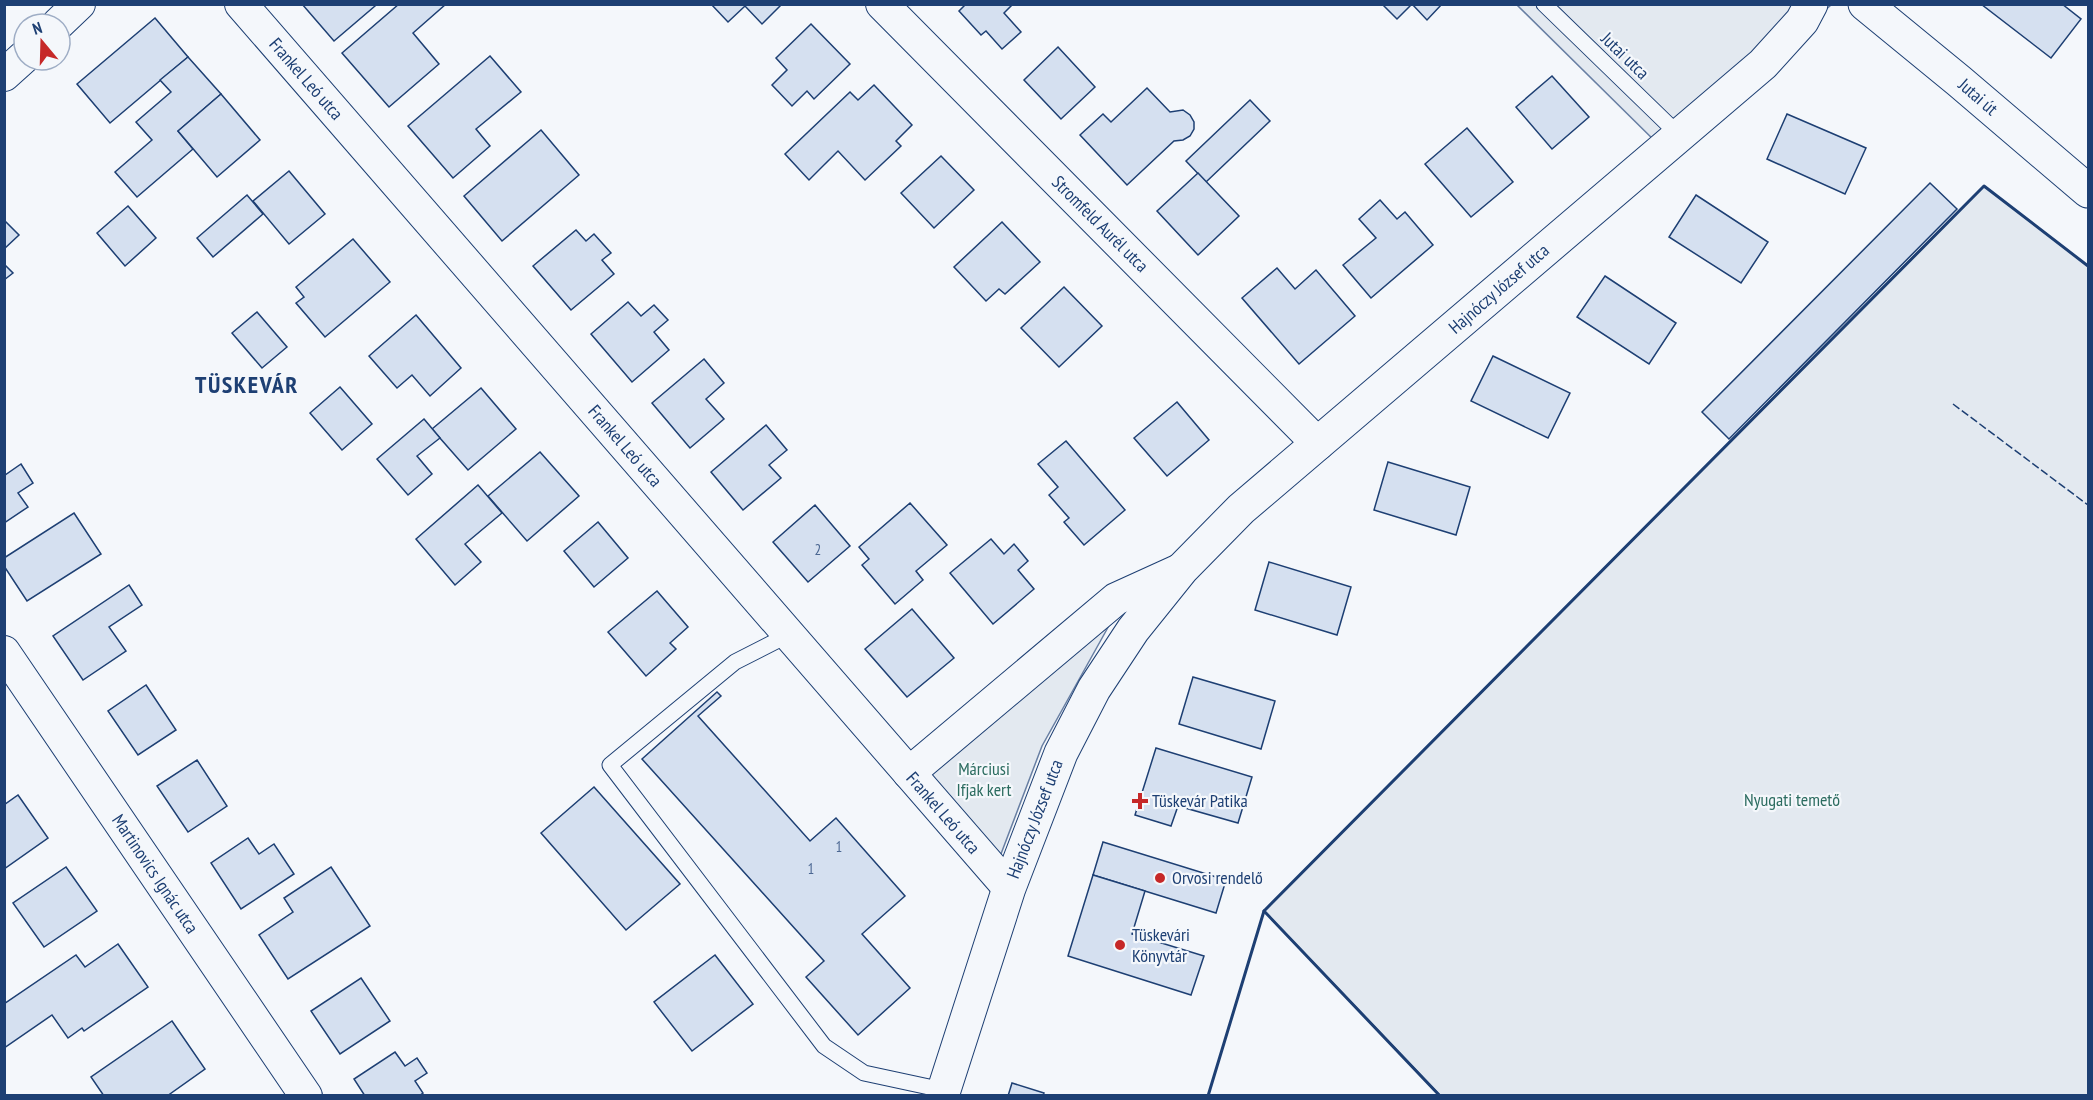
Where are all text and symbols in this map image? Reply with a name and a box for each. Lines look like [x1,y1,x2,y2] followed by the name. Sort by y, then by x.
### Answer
[12,12,72,72] north arrow
[30,17,44,39] text: N
[1596,26,1654,84] street label: Jutai utca
[264,33,348,125] street label: Frankel Leó utca
[1953,73,2003,120] street label: Jutai út
[1047,171,1153,277] street label: Stromfeld Aurél utca
[1444,239,1554,339] street label: Hajnóczy József utca
[195,369,299,400] district label: TÜSKEVÁR
[583,400,667,492] street label: Frankel Leó utca
[815,540,821,559] house number: 2
[1001,756,1068,882] street label: Hajnóczy József utca
[957,757,1011,801] park label: Márciusi Ifjak kert
[901,767,985,859] street label: Frankel Leó utca
[1744,788,1840,811] park label: Nyugati temető
[1152,789,1248,812] place label: Tüskevár Patika
[1133,794,1147,808] marker: Tüskevár Patika
[107,810,204,938] street label: Martinovics Ignác utca
[836,837,842,856] house number: 1
[808,859,814,878] house number: 1
[1172,866,1263,889] place label: Orvosi rendelő
[1153,871,1167,885] marker: Orvosi rendelő
[1132,923,1190,967] place label: Tüskevári Könyvtár
[1113,938,1127,952] marker: Tüskevári Könyvtár

